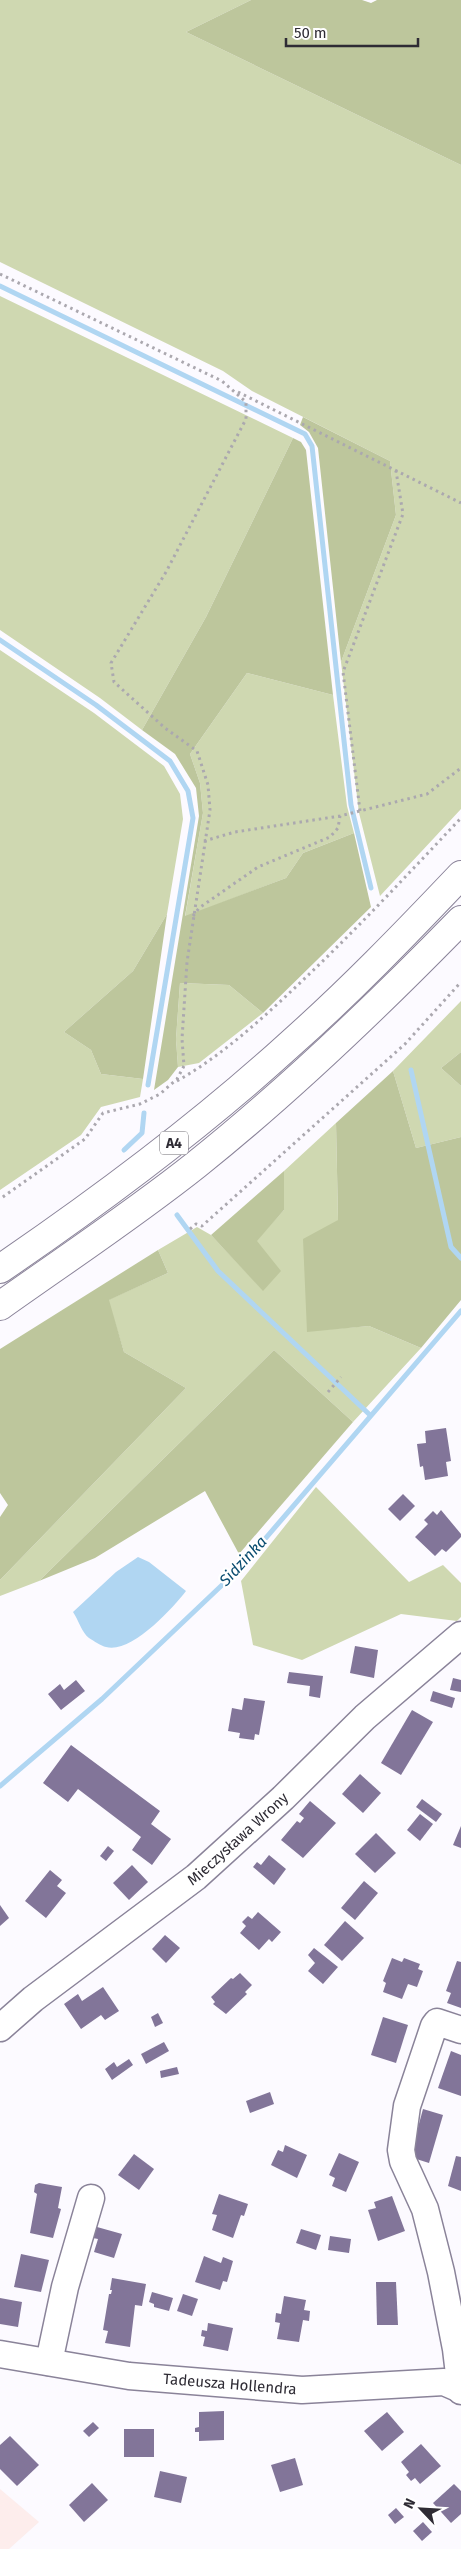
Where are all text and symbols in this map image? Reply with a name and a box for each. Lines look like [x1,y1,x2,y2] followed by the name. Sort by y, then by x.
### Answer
[286,15,418,47] scale bar
[294,24,327,42] text: 50 m
[160,1132,188,1154] road number: A4
[215,1532,271,1590] water label: Sidzinka
[184,1788,293,1889] street label: Mieczysława Wrony
[162,2370,297,2399] street label: Tadeusza Hollendra
[396,2484,446,2534] north arrow
[400,2496,419,2512] text: N

